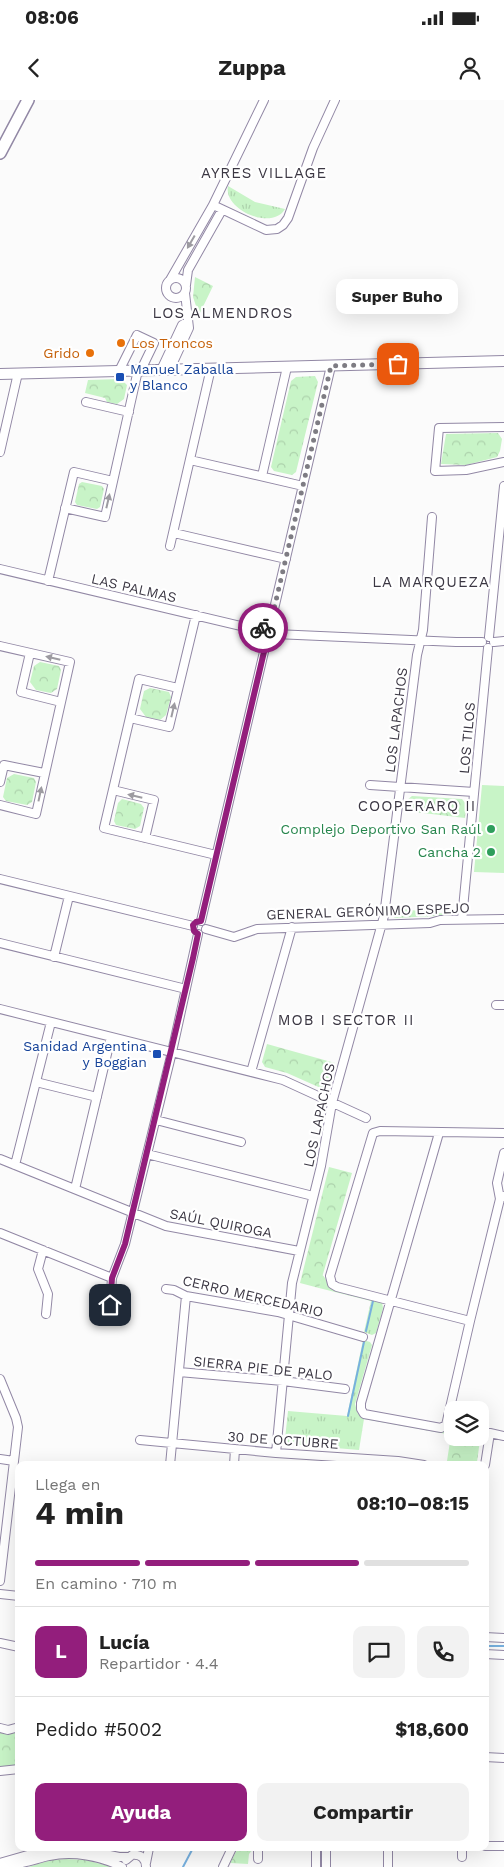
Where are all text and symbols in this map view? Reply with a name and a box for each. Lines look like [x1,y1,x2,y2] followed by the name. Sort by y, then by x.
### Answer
[25,6,79,29] text: 08:06
[20,54,48,82] icon: back
[456,54,484,82] icon: person
[218,55,286,80] text: Zuppa
[201,164,327,182] district label: AYRES VILLAGE
[187,235,195,250] one-way arrow
[337,279,459,314] callout: Super Buho
[351,287,443,306] text: Super Buho
[153,304,293,322] district label: LOS ALMENDROS
[131,335,213,351] place label: Los Troncos
[115,337,127,349] marker: Los Troncos
[377,343,419,385] pin
[43,345,80,361] place label: Grido
[84,347,96,359] marker: Grido
[384,350,412,378] icon: bag
[130,361,234,393] place label: Manuel Zaballa y Blanco
[114,371,126,383] marker: Manuel Zaballa y Blanco
[104,494,112,509] one-way arrow
[90,570,178,606] street label: LAS PALMAS
[372,573,490,591] district label: LA MARQUEZA
[238,603,288,653] courier
[249,614,277,642] icon: bike
[45,654,60,662] one-way arrow
[382,666,410,774] street label: LOS LAPACHOS
[456,701,478,775] street label: LOS TILOS
[169,703,177,718] one-way arrow
[36,786,44,802] one-way arrow
[127,791,143,799] one-way arrow
[358,797,476,815] district label: COOPERARQ II
[281,821,482,837] place label: Complejo Deportivo San Raúl
[485,823,497,835] marker: Complejo Deportivo San Raúl
[418,844,481,860] place label: Cancha 2
[485,846,497,858] marker: Cancha 2
[266,899,470,923] street label: GENERAL GERÓNIMO ESPEJO
[278,1011,414,1029] district label: MOB I SECTOR II
[23,1038,147,1070] place label: Sanidad Argentina y Boggian
[151,1048,163,1060] marker: Sanidad Argentina y Boggian
[300,1061,338,1169] street label: LOS LAPACHOS
[168,1205,274,1241] street label: SAÚL QUIROGA
[181,1272,325,1320] street label: CERRO MERCEDARIO
[89,1284,131,1326] pin
[96,1291,124,1319] icon: home
[193,1353,333,1383] street label: SIERRA PIE DE PALO
[444,1401,489,1446] map controls
[444,1401,489,1446] button: layers
[227,1428,339,1452] street label: 30 DE OCTUBRE
[35,1475,101,1494] text: Llega en
[356,1492,469,1515] text: 08:10–08:15
[35,1494,124,1532] text: 4 min
[35,1574,177,1593] text: En camino · 710 m
[353,1626,405,1678] button: chat
[417,1626,469,1678] button: phone
[99,1631,149,1654] text: Lucía
[55,1640,67,1663] text: L
[99,1654,219,1673] text: Repartidor · 4.4
[35,1718,162,1741] text: Pedido #5002
[395,1718,469,1741] text: $18,600
[35,1783,247,1841] button: Ayuda
[257,1783,469,1841] button: Compartir

